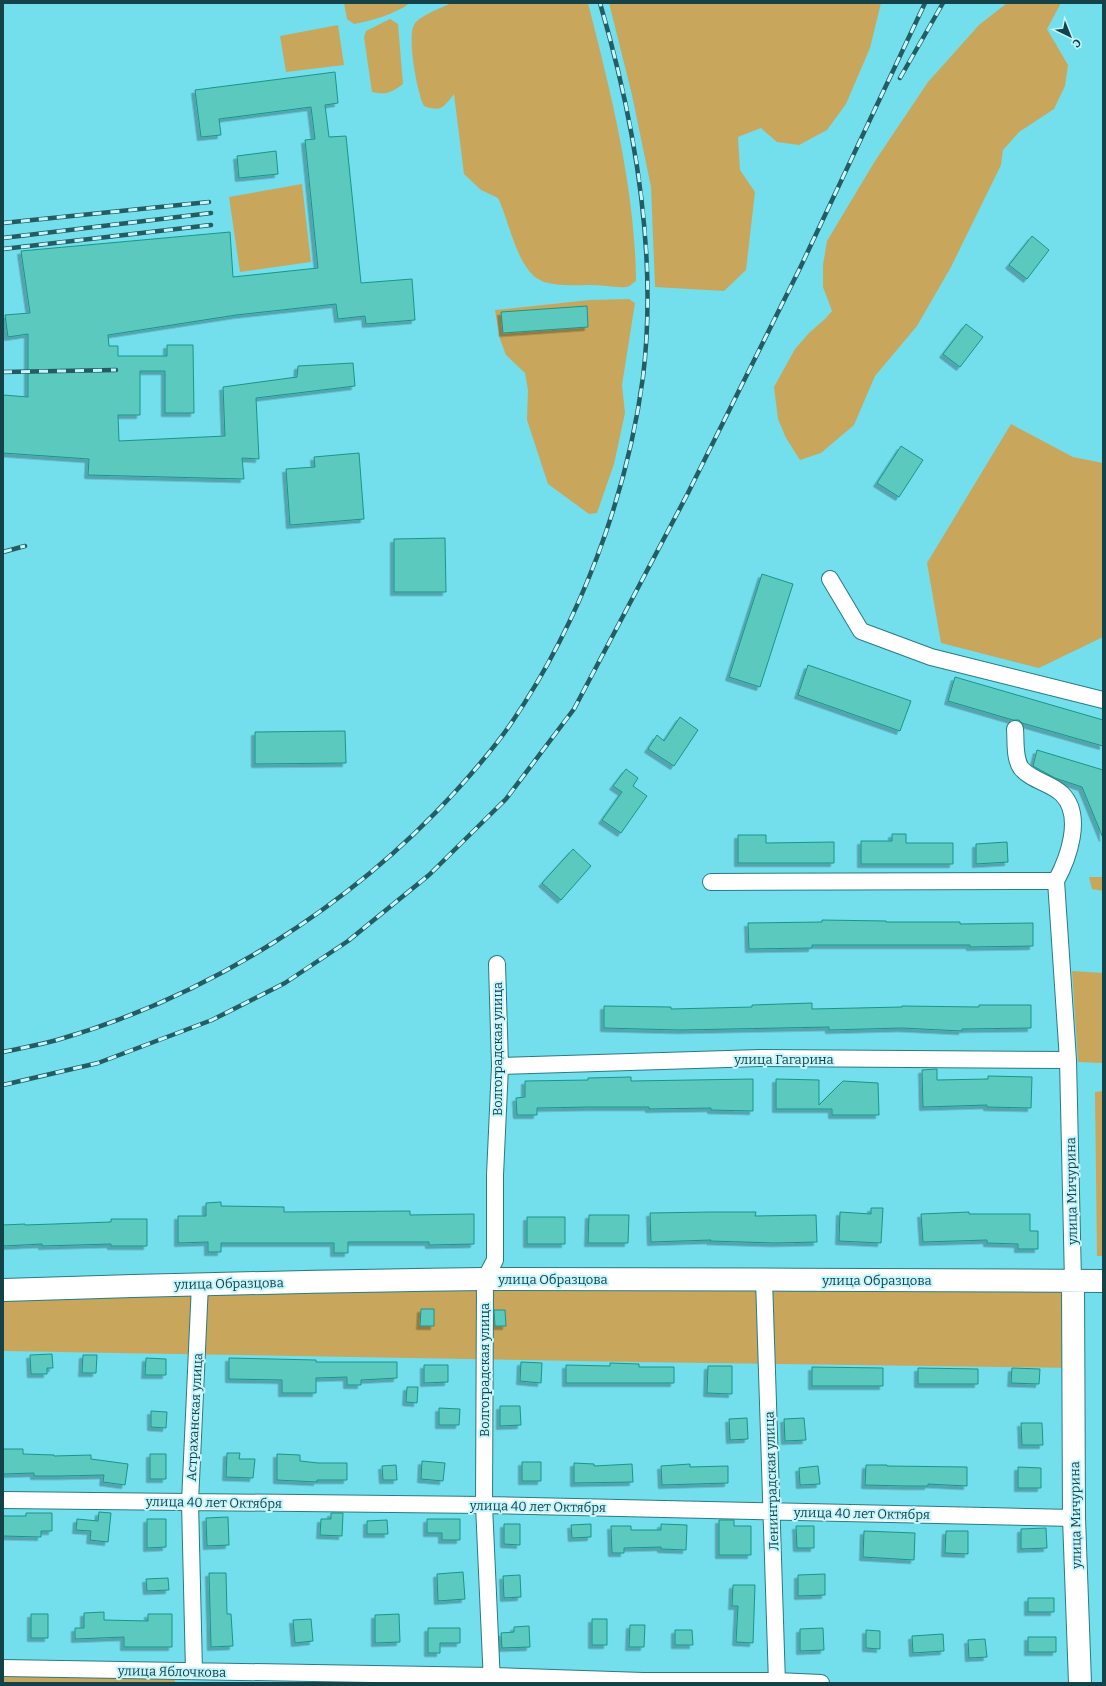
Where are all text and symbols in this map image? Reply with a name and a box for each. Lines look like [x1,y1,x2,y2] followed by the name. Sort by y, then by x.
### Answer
[1050,16,1090,56] north arrow
[1069,36,1083,50] text: С
[490,982,505,1116] street label: Волгоградская улица
[733,1052,834,1067] street label: улица Гагарина
[1063,1137,1080,1246] street label: улица Мичурина
[497,1272,608,1287] street label: улица Образцова
[821,1273,932,1288] street label: улица Образцова
[173,1275,284,1292] street label: улица Образцова
[477,1303,492,1437] street label: Волгоградская улица
[184,1353,205,1482] street label: Астраханская улица
[762,1411,781,1551] street label: Ленинградская улица
[1067,1461,1084,1570] street label: улица Мичурина
[145,1494,282,1511] street label: улица 40 лет Октября
[469,1498,606,1515] street label: улица 40 лет Октября
[793,1505,930,1522] street label: улица 40 лет Октября
[117,1663,226,1680] street label: улица Яблочкова

